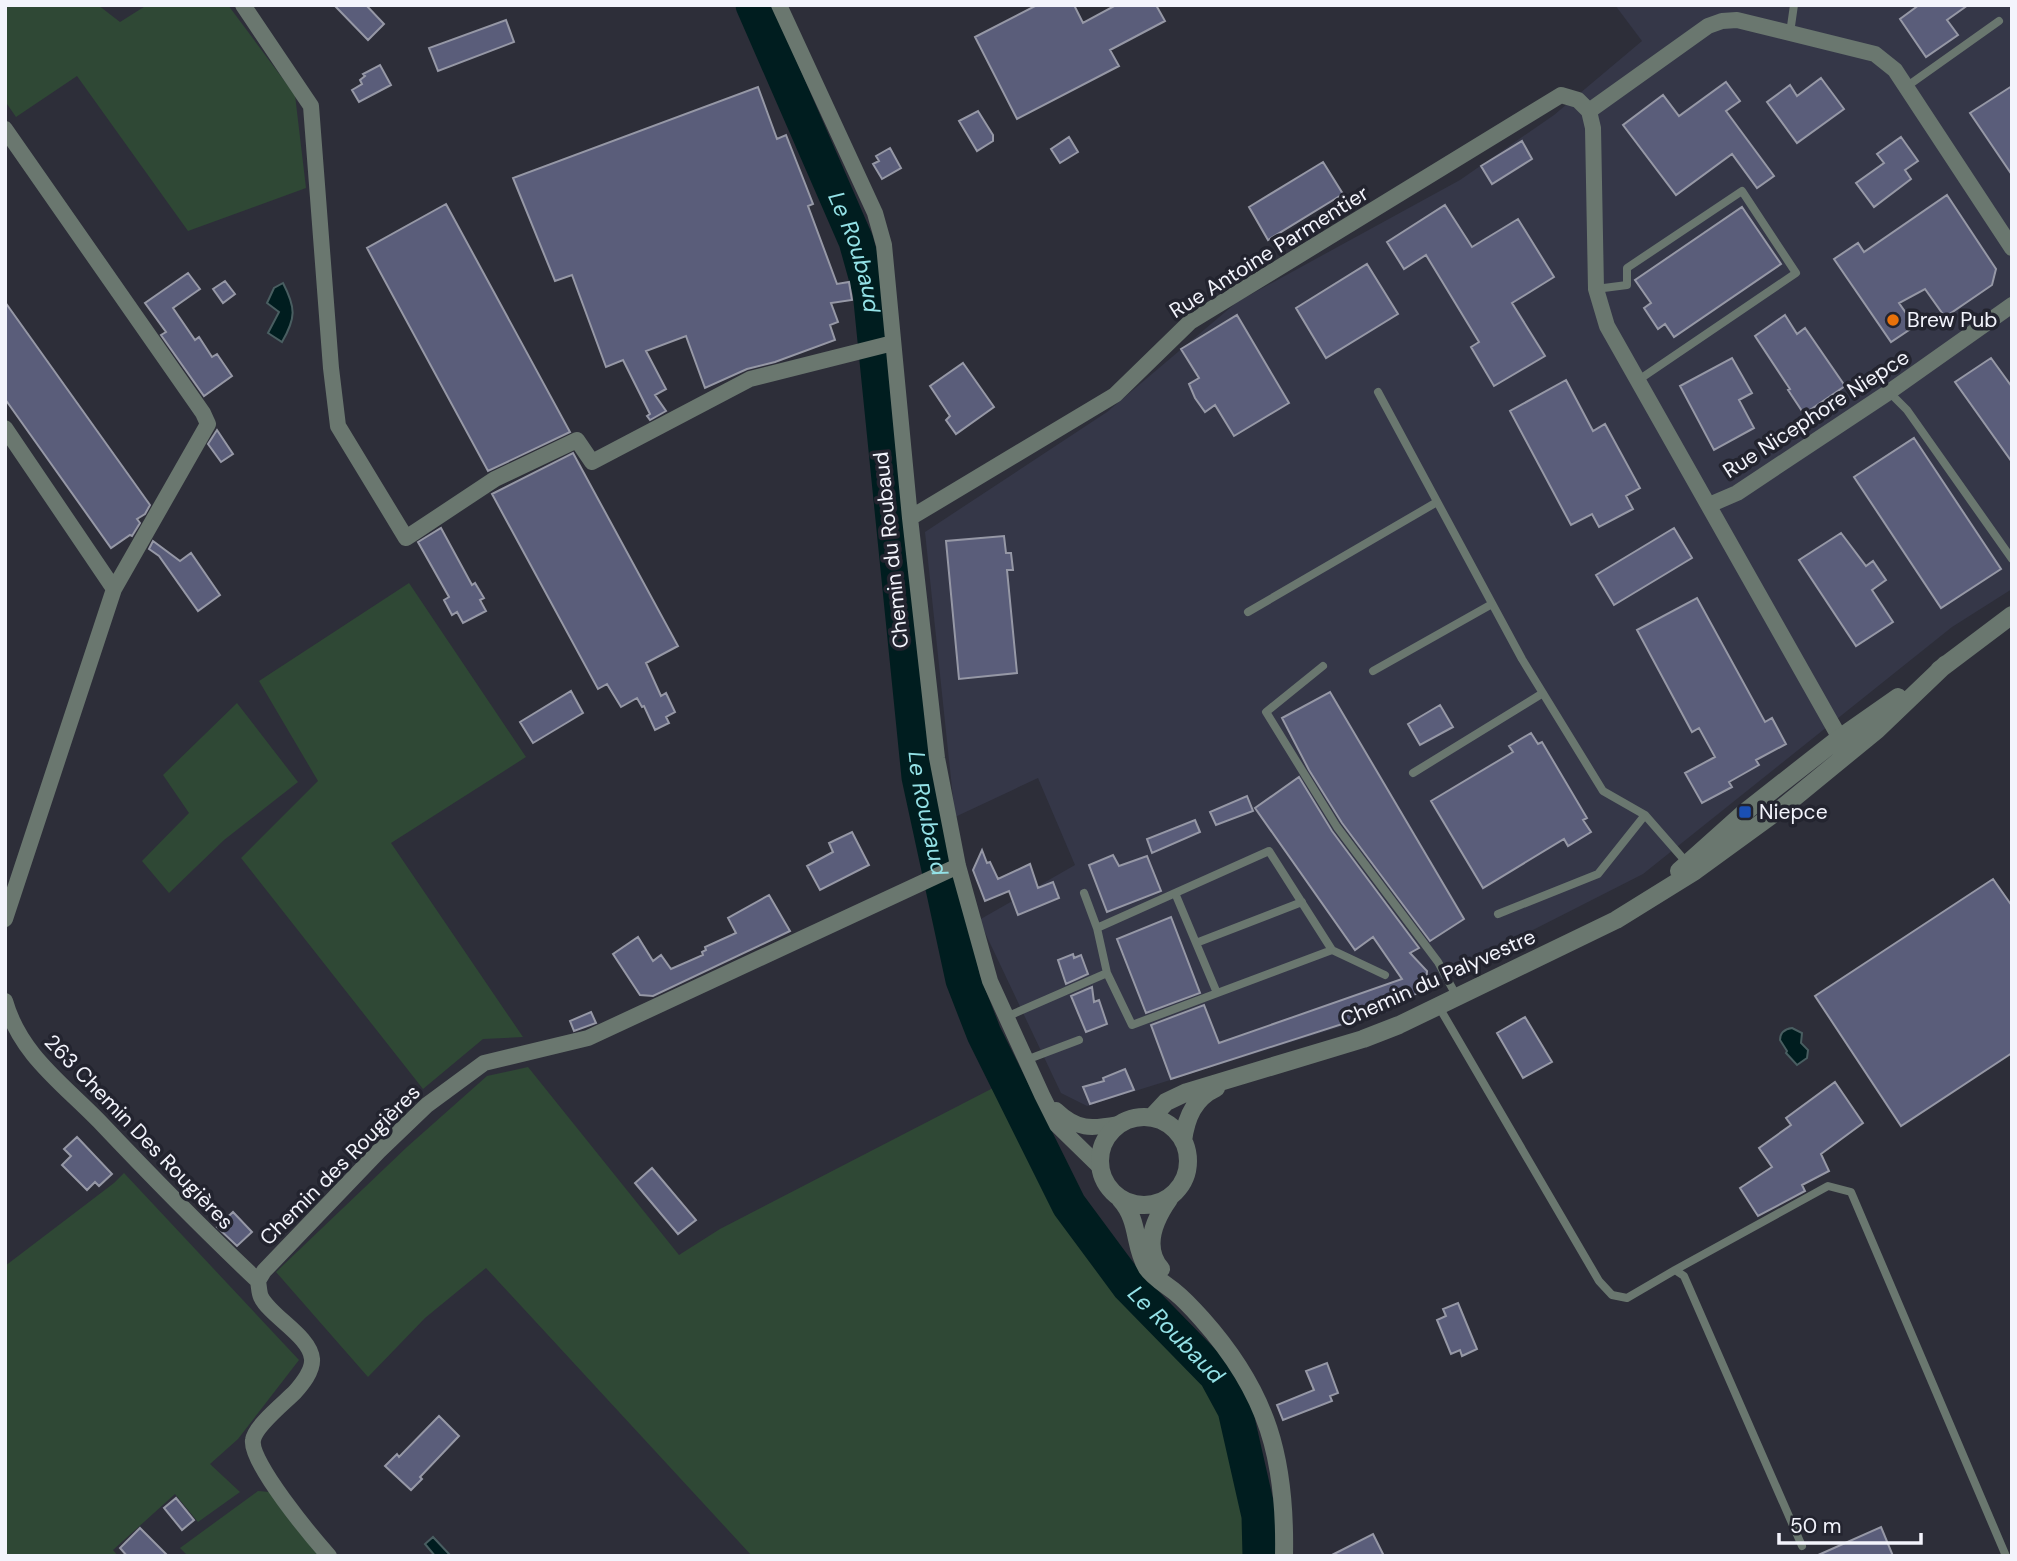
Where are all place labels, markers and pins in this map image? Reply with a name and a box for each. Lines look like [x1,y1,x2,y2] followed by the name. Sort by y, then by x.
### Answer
[1907,306,1998,334] place label: Brew Pub
[1885,312,1901,328] marker: Brew Pub
[1759,798,1828,826] place label: Niepce
[1737,804,1753,820] marker: Niepce

